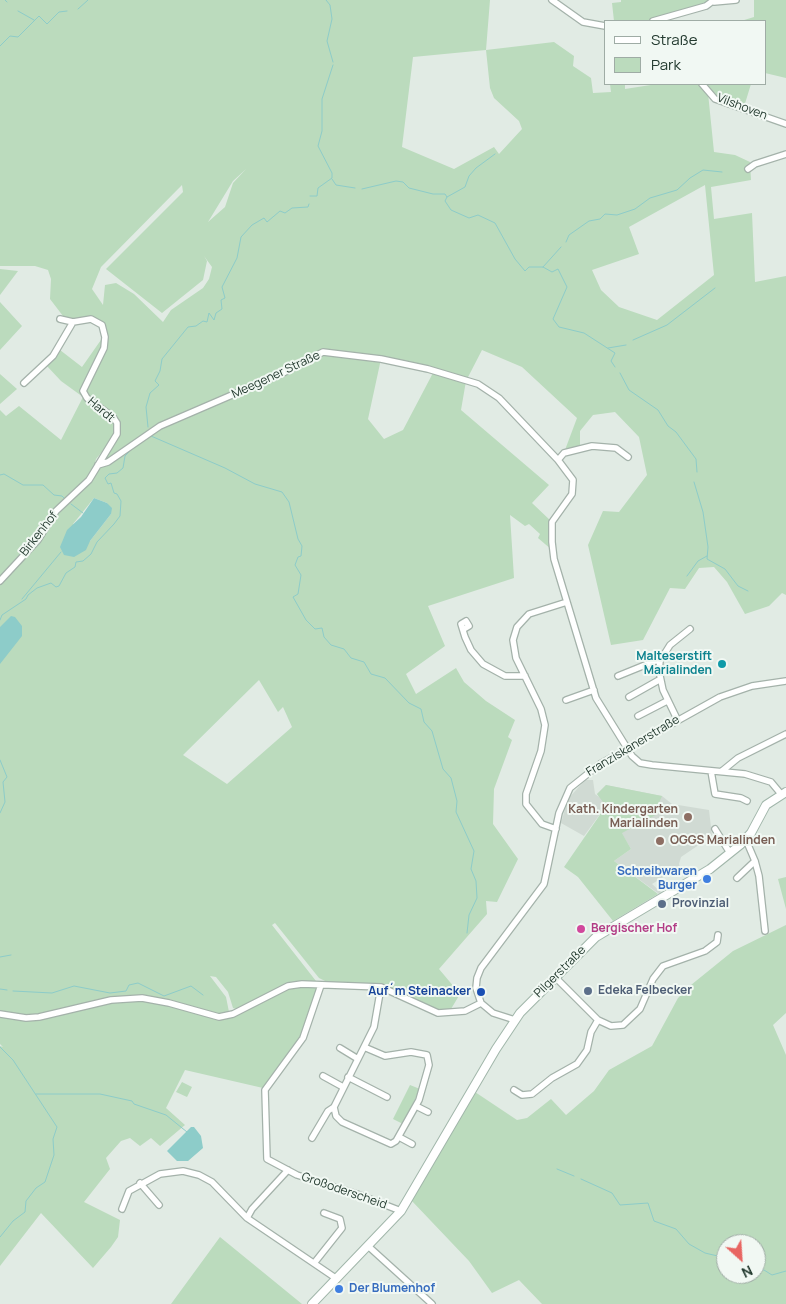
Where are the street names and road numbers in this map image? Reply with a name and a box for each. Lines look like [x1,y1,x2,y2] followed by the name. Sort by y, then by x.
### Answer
[715,91,769,123] street label: Vilshoven
[229,348,323,402] street label: Meegener Straße
[84,395,118,425] street label: Hardt
[17,509,61,559] street label: Birkenhof
[584,712,682,780] street label: Franziskanerstraße
[531,943,589,1001] street label: Pilgerstraße
[299,1170,389,1212] street label: Großoderscheid

